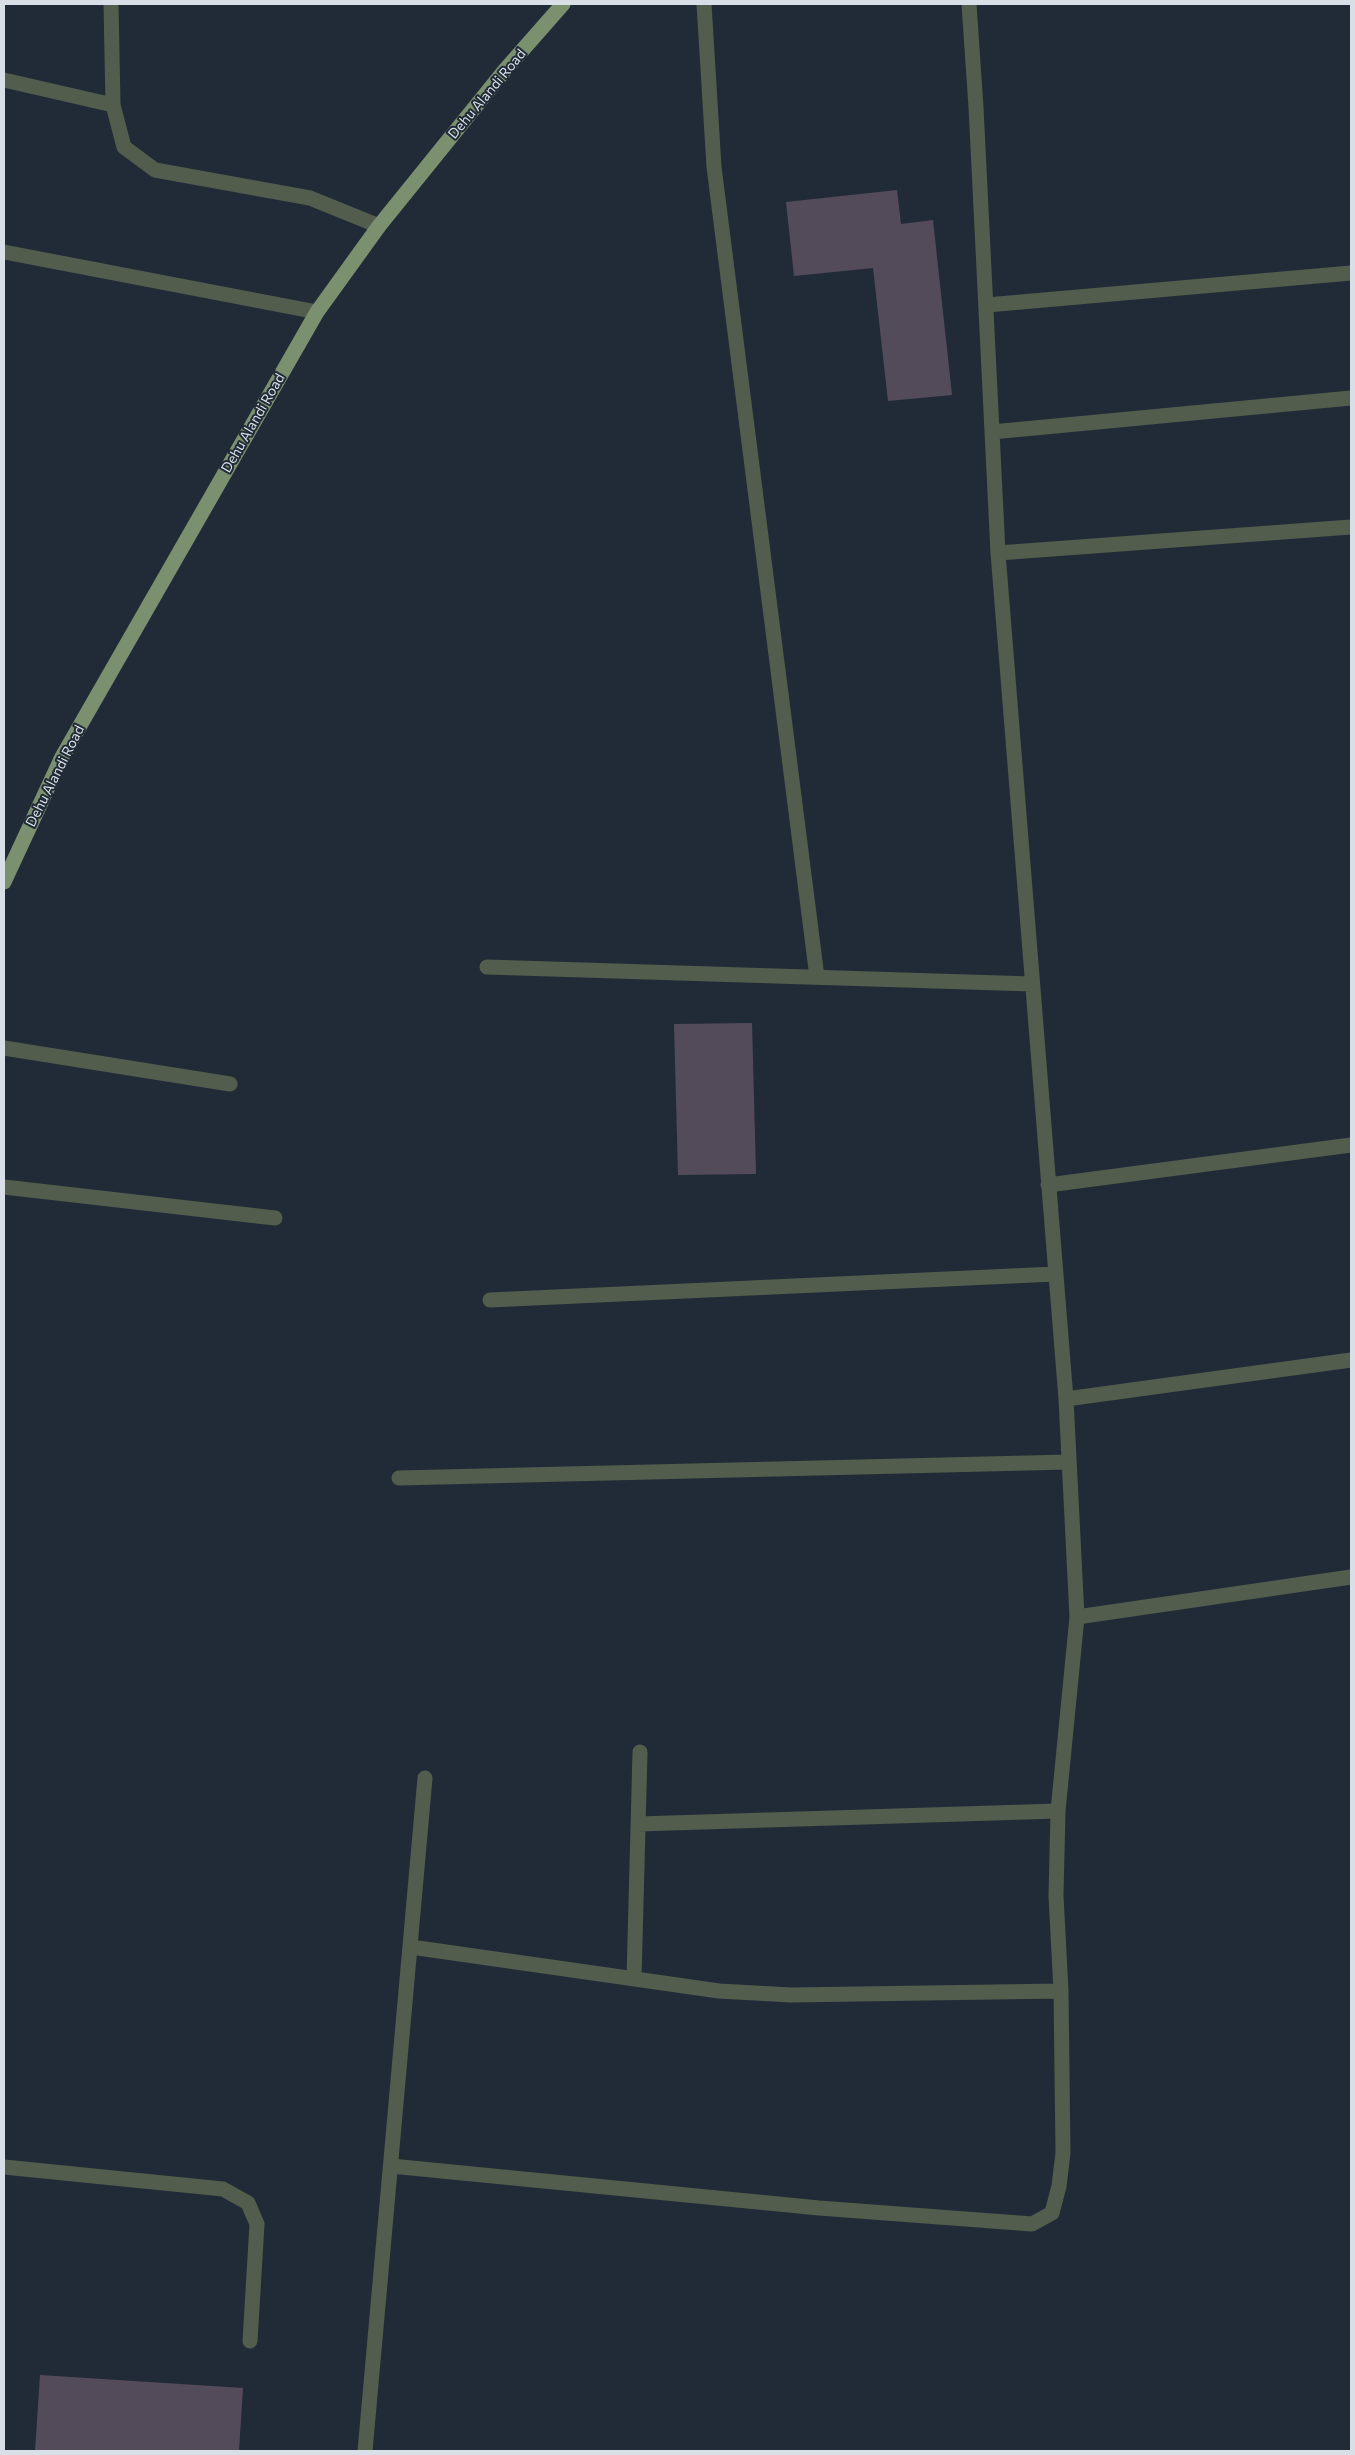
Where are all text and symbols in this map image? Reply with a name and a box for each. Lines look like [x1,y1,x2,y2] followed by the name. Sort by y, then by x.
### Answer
[445,46,529,142] street label: Dehu Alandi Road
[218,370,288,476] street label: Dehu Alandi Road
[22,722,88,830] street label: Dehu Alandi Road

